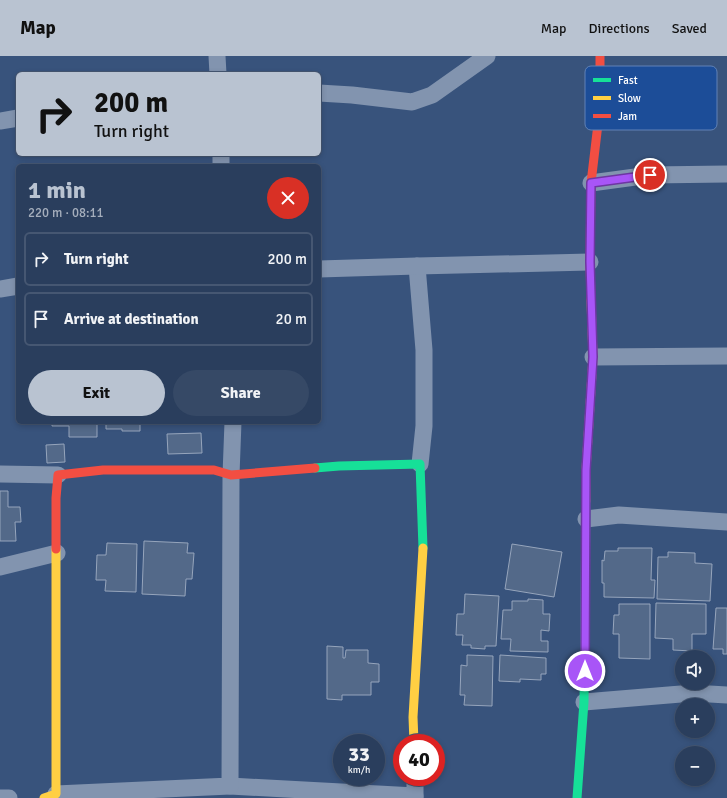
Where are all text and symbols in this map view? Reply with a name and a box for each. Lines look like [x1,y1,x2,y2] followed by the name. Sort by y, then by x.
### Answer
[20,16,56,40] text: Map
[541,20,567,37] text: Map
[589,20,650,37] text: Directions
[672,20,707,37] text: Saved
[585,66,717,130] legend
[618,74,638,87] text: Fast
[94,86,168,120] text: 200 m
[28,88,80,140] icon: right
[618,92,641,105] text: Slow
[618,110,637,123] text: Jam
[94,120,169,142] text: Turn right
[633,158,667,192] pin
[639,164,661,186] icon: arrive
[28,175,86,205] text: 1 min
[267,177,309,219] button: close
[28,205,104,221] text: 220 m · 08:11
[30,248,52,270] icon: right
[64,250,129,268] text: Turn right
[267,250,307,268] text: 200 m
[30,308,52,330] icon: arrive
[64,310,199,328] text: Arrive at destination
[276,310,307,328] text: 20 m
[28,370,165,416] button: Exit
[173,370,309,416] button: Share
[564,650,606,692] position arrow
[675,650,715,786] map controls
[675,650,715,690] button: sound
[675,698,715,738] button: +
[393,734,445,786] speed limit sign: 40
[348,742,370,767] text: 33
[675,746,715,786] button: −
[348,764,370,776] text: km/h

